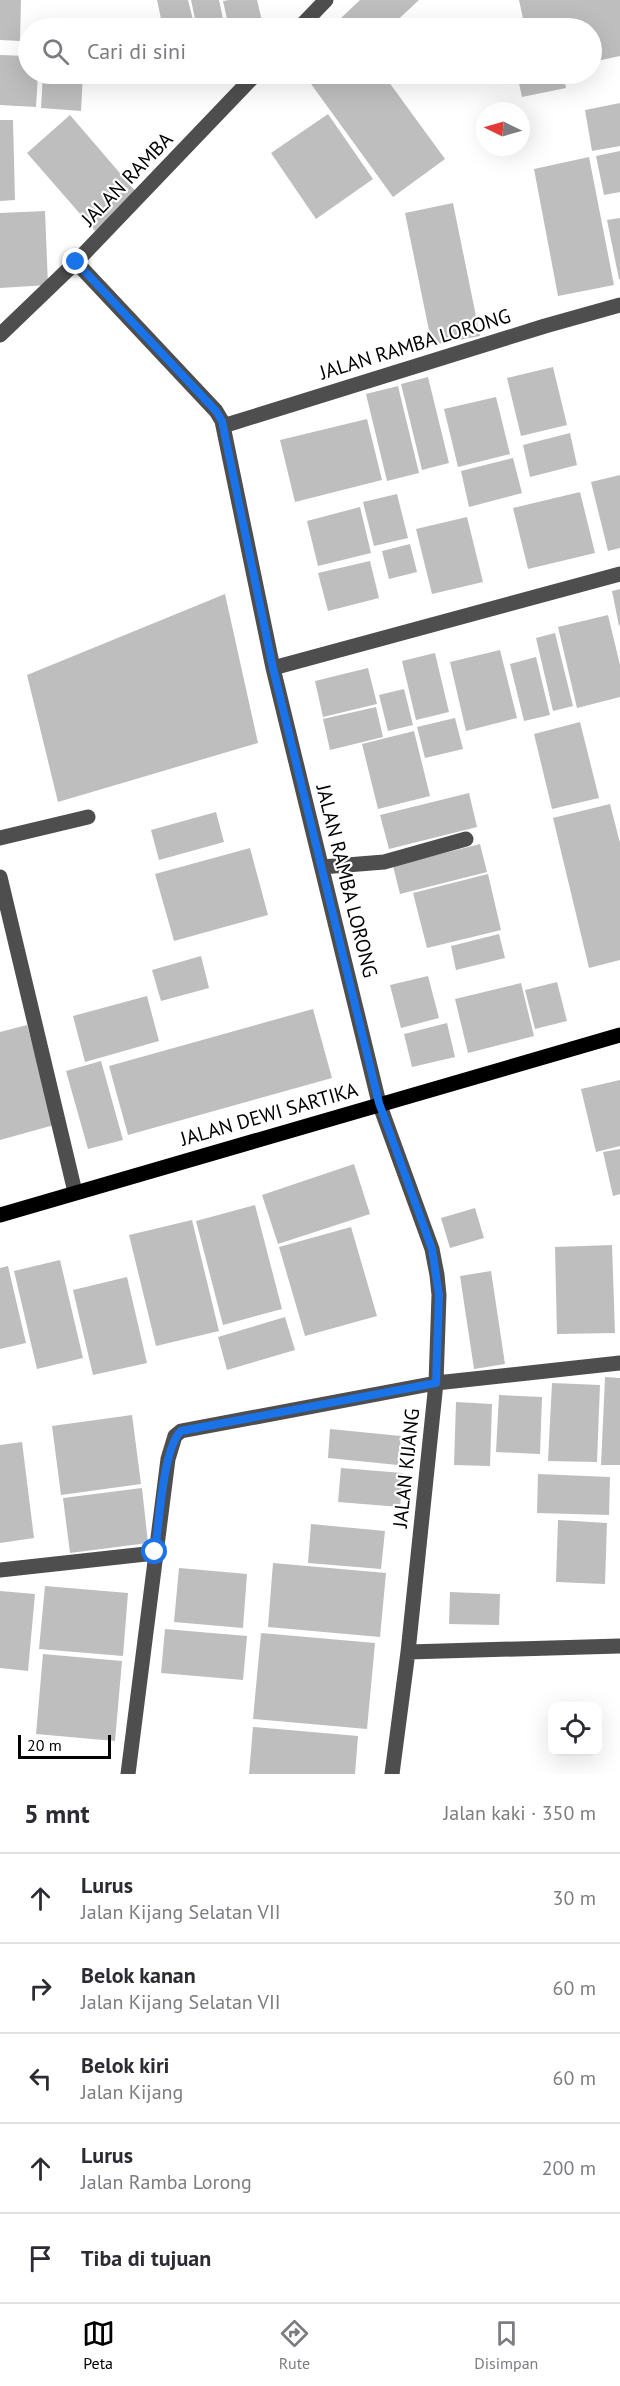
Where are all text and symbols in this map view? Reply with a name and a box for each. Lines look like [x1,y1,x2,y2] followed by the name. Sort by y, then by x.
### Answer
[18,18,602,84] search box
[39,35,72,68] icon: search
[87,37,186,65] text: Cari di sini
[476,102,530,156] north arrow
[75,126,179,232] street label: JALAN RAMBA
[62,248,88,274] route end
[315,303,514,386] street label: JALAN RAMBA LORONG
[310,781,384,980] street label: JALAN RAMBA LORONG
[176,1076,361,1152] street label: JALAN DEWI SARTIKA
[387,1407,425,1530] street label: JALAN KIJANG
[141,1538,167,1564] route start
[548,1702,602,1756] map controls
[548,1702,602,1756] button: locate
[18,1732,111,1760] scale bar
[27,1735,62,1755] text: 20 m
[24,1797,90,1830] text: 5 mnt
[443,1800,596,1826] text: Jalan kaki · 350 m
[81,1871,133,1899] text: Lurus
[24,1882,57,1915] icon: ahead
[553,1885,596,1911] text: 30 m
[81,1899,281,1925] text: Jalan Kijang Selatan VII
[81,1961,196,1989] text: Belok kanan
[24,1972,57,2005] icon: right
[553,1975,596,2001] text: 60 m
[81,1989,281,2015] text: Jalan Kijang Selatan VII
[81,2051,170,2079] text: Belok kiri
[24,2062,57,2095] icon: left
[553,2065,596,2091] text: 60 m
[81,2079,183,2105] text: Jalan Kijang
[81,2141,133,2169] text: Lurus
[24,2152,57,2185] icon: ahead
[542,2155,596,2181] text: 200 m
[81,2169,252,2195] text: Jalan Ramba Lorong
[24,2242,57,2275] icon: arrive
[81,2244,211,2272] text: Tiba di tujuan
[82,2317,115,2373] tab: Peta
[278,2317,311,2373] tab: Rute
[474,2317,538,2373] tab: Disimpan

